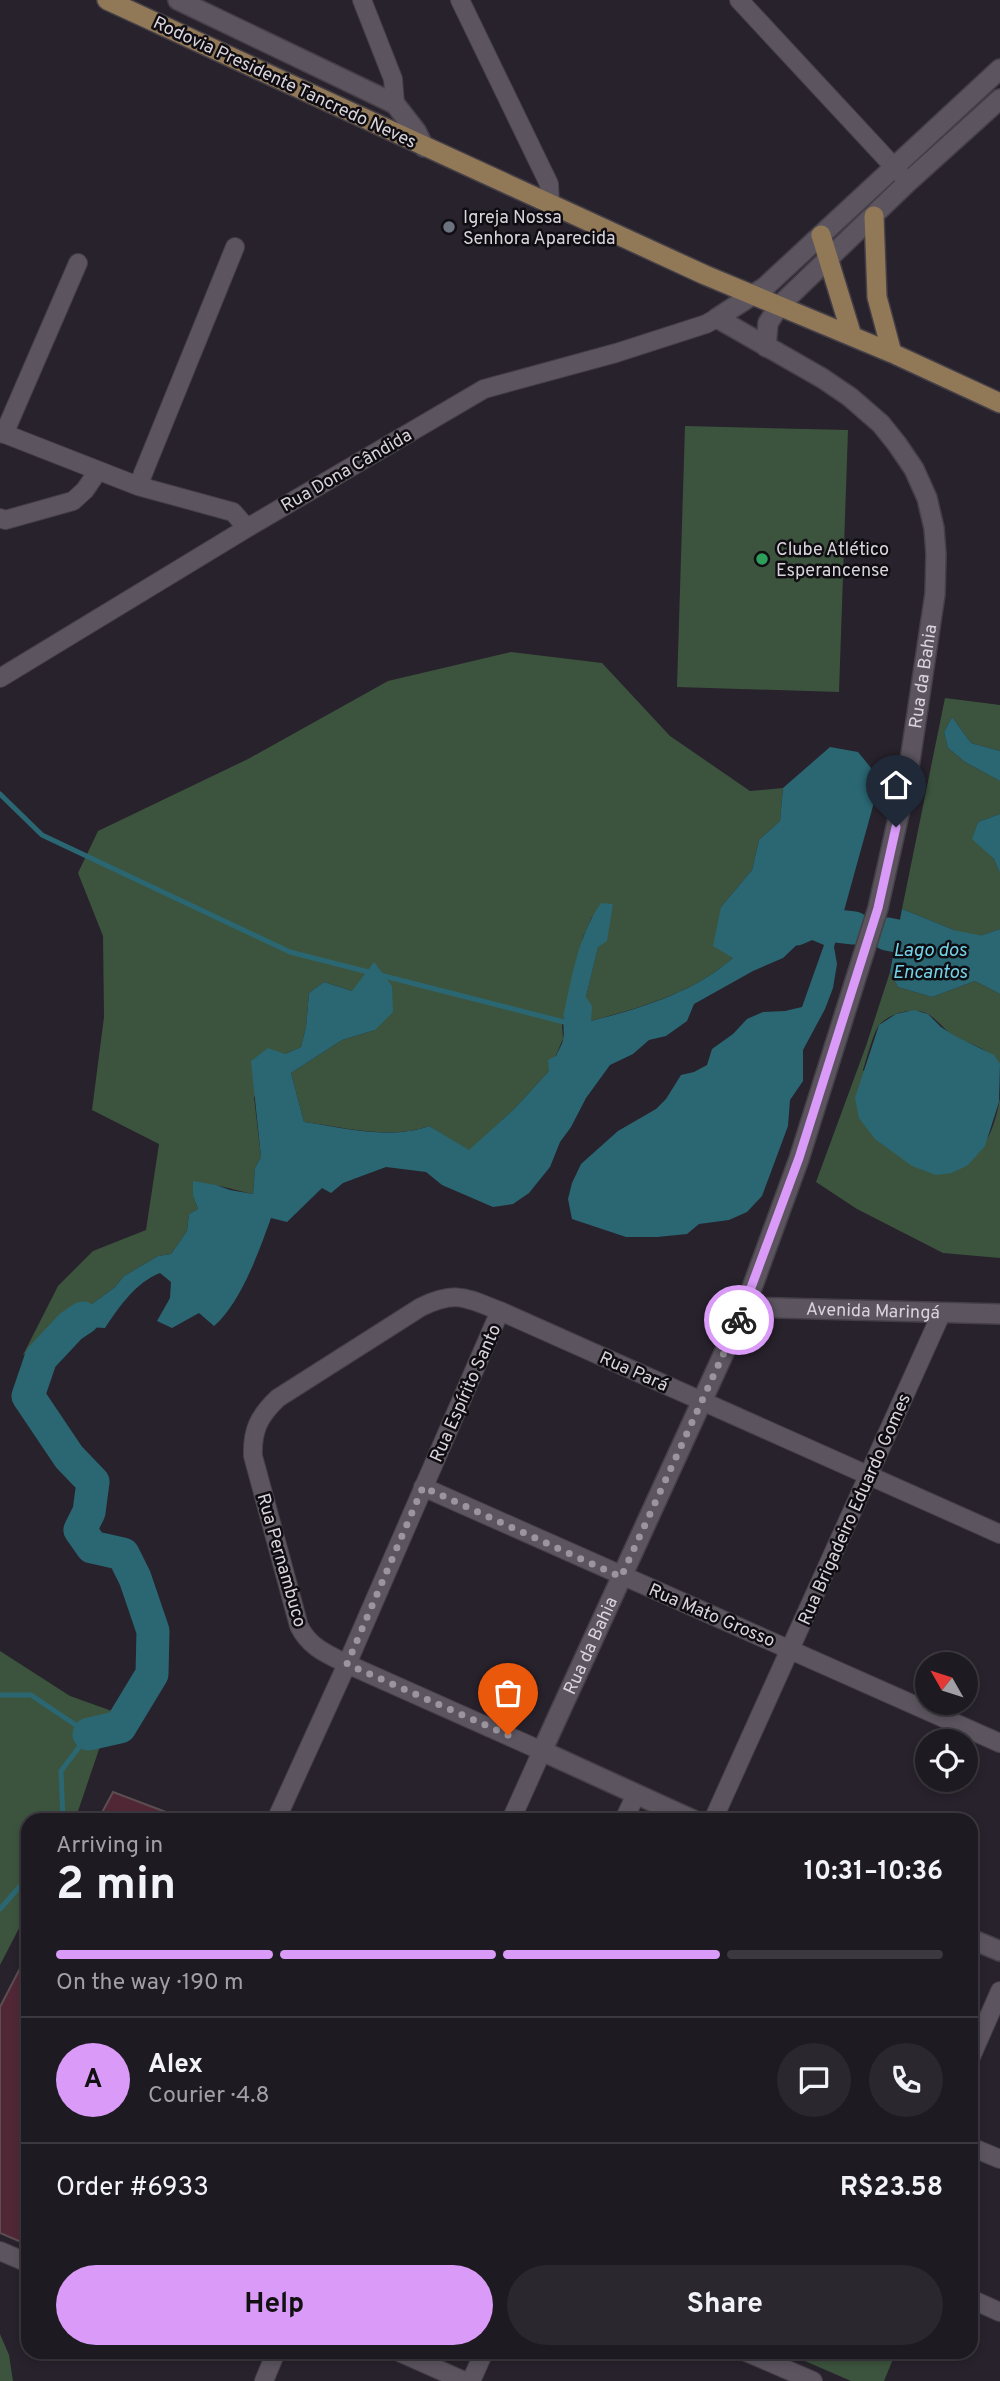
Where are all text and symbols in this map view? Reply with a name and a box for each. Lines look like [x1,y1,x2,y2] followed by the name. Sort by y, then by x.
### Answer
[149,12,420,155] street label: Rodovia Presidente Tancredo Neves
[463,207,616,251] place label: Igreja Nossa Senhora Aparecida
[441,219,457,235] marker: Igreja Nossa Senhora Aparecida
[277,424,416,518] street label: Rua Dona Cândida
[776,539,889,583] place label: Clube Atlético Esperancense
[754,551,770,567] marker: Clube Atlético Esperancense
[905,623,943,730] street label: Rua da Bahia
[866,755,926,827] pin
[877,766,915,804] icon: home
[893,939,968,985] water label: Lago dos Encantos
[704,1285,774,1355] courier
[806,1299,940,1325] street label: Avenida Maringá
[720,1301,758,1339] icon: bike
[426,1321,507,1466] street label: Rua Espírito Santo
[595,1347,671,1398] street label: Rua Pará
[794,1390,917,1629] street label: Rua Brigadeiro Eduardo Gomes
[250,1491,311,1630] street label: Rua Pernambuco
[645,1579,778,1653] street label: Rua Mato Grosso
[559,1594,624,1699] street label: Rua da Bahia
[915,1652,978,1715] north arrow
[915,1652,978,1792] map controls
[478,1663,538,1735] pin
[489,1674,527,1712] icon: bag
[915,1729,978,1792] button: locate
[56,1832,163,1861] text: Arriving in
[804,1856,943,1889] text: 10:31–10:36
[56,1857,176,1916] text: 2 min
[56,1969,244,1998] text: On the way · 190 m
[777,2043,851,2117] button: chat
[869,2043,943,2117] button: phone
[148,2049,203,2082] text: Alex
[84,2064,102,2097] text: A
[148,2082,269,2111] text: Courier · 4.8
[56,2172,209,2205] text: Order #6933
[840,2172,943,2205] text: R$23.58
[56,2265,493,2345] button: Help
[507,2265,943,2345] button: Share

